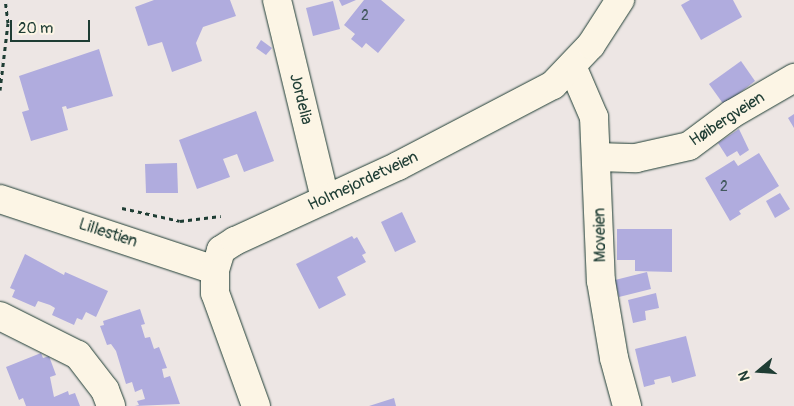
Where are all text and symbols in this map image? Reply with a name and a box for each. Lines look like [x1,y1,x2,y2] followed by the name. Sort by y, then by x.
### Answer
[361,8,369,24] house number: 2
[12,10,92,42] scale bar
[18,19,53,38] text: 20 m
[285,72,317,126] street label: Jordelia
[686,88,768,150] street label: Høibergveien
[305,147,421,215] street label: Holmejordetveien
[720,179,728,195] house number: 2
[590,208,610,262] street label: Moveien
[76,215,140,251] street label: Lillestien
[734,346,784,396] north arrow
[735,369,754,383] text: N

